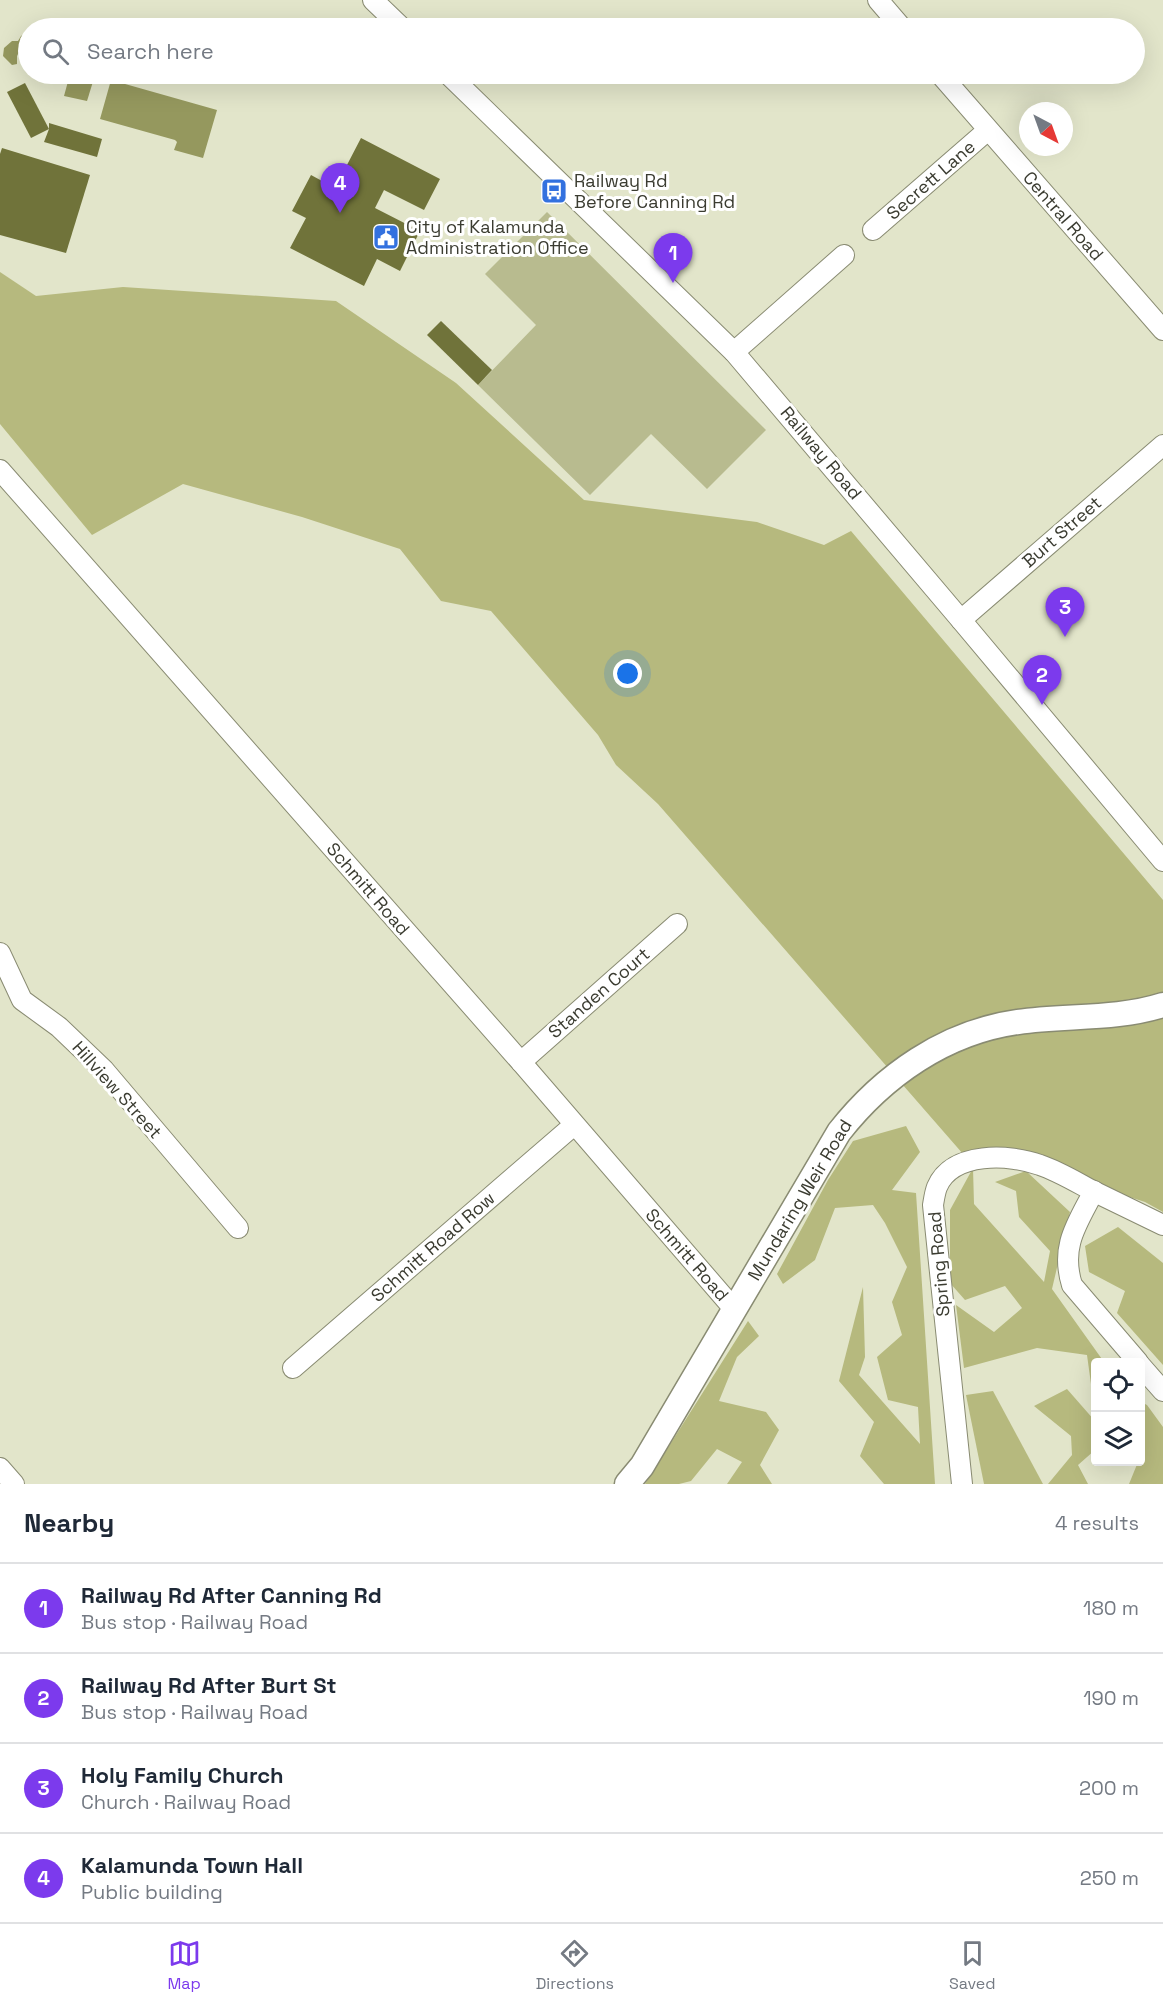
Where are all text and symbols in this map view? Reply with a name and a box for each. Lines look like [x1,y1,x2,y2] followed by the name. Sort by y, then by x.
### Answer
[18,18,1145,84] search box
[39,35,72,68] icon: search
[87,37,214,65] text: Search here
[1019,102,1073,156] north arrow
[882,135,980,224] street label: Secrett Lane
[320,164,360,213] pin: 4
[1018,166,1109,265] street label: Central Road
[574,169,735,213] place label: Railway Rd Before Canning Rd
[539,176,569,206] bus stop icon: Railway Rd Before Canning Rd
[406,215,589,259] place label: City of Kalamunda Administration Office
[371,222,401,252] public building icon: City of Kalamunda Administration Office
[654,234,692,283] pin: 1
[776,401,867,504] street label: Railway Road
[1017,491,1106,572] street label: Burt Street
[1046,588,1084,637] pin: 3
[1022,656,1062,705] pin: 2
[613,659,642,688] your location
[322,838,415,940] street label: Schmitt Road
[543,942,654,1043] street label: Standen Court
[67,1036,167,1143] street label: Hillview Street
[742,1115,857,1285] street label: Mundaring Weir Road
[366,1186,499,1307] street label: Schmitt Road Row
[641,1204,734,1306] street label: Schmitt Road
[922,1211,955,1317] street label: Spring Road
[1091,1358,1145,1466] map controls
[1091,1358,1145,1412] button: locate
[1091,1412,1145,1466] button: layers
[24,1506,114,1540] text: Nearby
[1055,1510,1139,1536] text: 4 results
[81,1581,382,1609] text: Railway Rd After Canning Rd
[39,1595,48,1621] text: 1
[1083,1595,1139,1621] text: 180 m
[81,1609,308,1635] text: Bus stop · Railway Road
[81,1671,337,1699] text: Railway Rd After Burt St
[38,1685,49,1711] text: 2
[1083,1685,1139,1711] text: 190 m
[81,1699,308,1725] text: Bus stop · Railway Road
[81,1761,284,1789] text: Holy Family Church
[37,1775,50,1801] text: 3
[1079,1775,1139,1801] text: 200 m
[81,1789,291,1815] text: Church · Railway Road
[81,1851,303,1879] text: Kalamunda Town Hall
[37,1865,50,1891] text: 4
[1080,1865,1139,1891] text: 250 m
[81,1879,223,1905] text: Public building
[167,1937,201,1994] tab: Map
[536,1937,614,1994] tab: Directions
[949,1937,996,1994] tab: Saved

